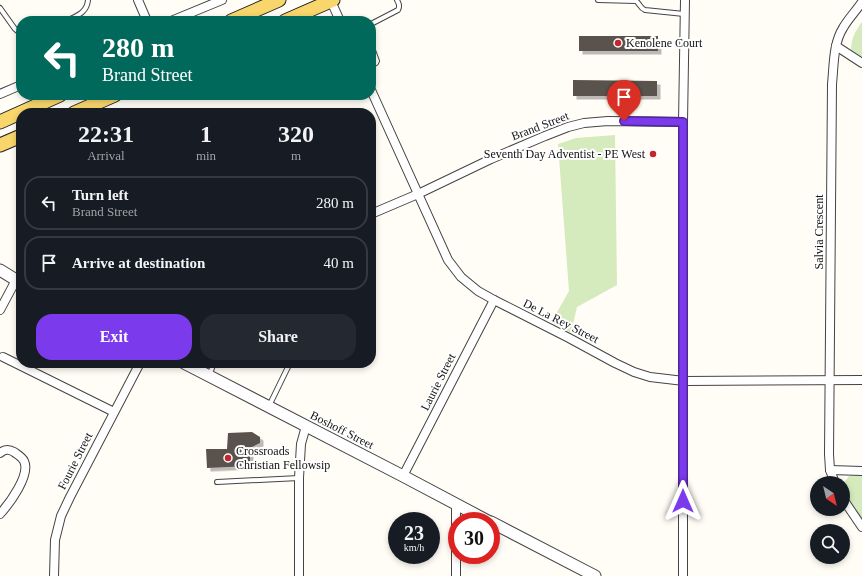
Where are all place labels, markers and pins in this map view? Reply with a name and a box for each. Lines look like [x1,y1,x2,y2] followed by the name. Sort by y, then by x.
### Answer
[626,36,703,50] place label: Kenolene Court
[613,38,623,48] marker: Kenolene Court
[607,80,641,121] pin
[484,147,646,161] place label: Seventh Day Adventist - PE West
[648,149,658,159] marker: Seventh Day Adventist - PE West
[236,444,330,472] place label: Crossroads Christian Fellowsip
[223,453,233,463] marker: Crossroads Christian Fellowsip

